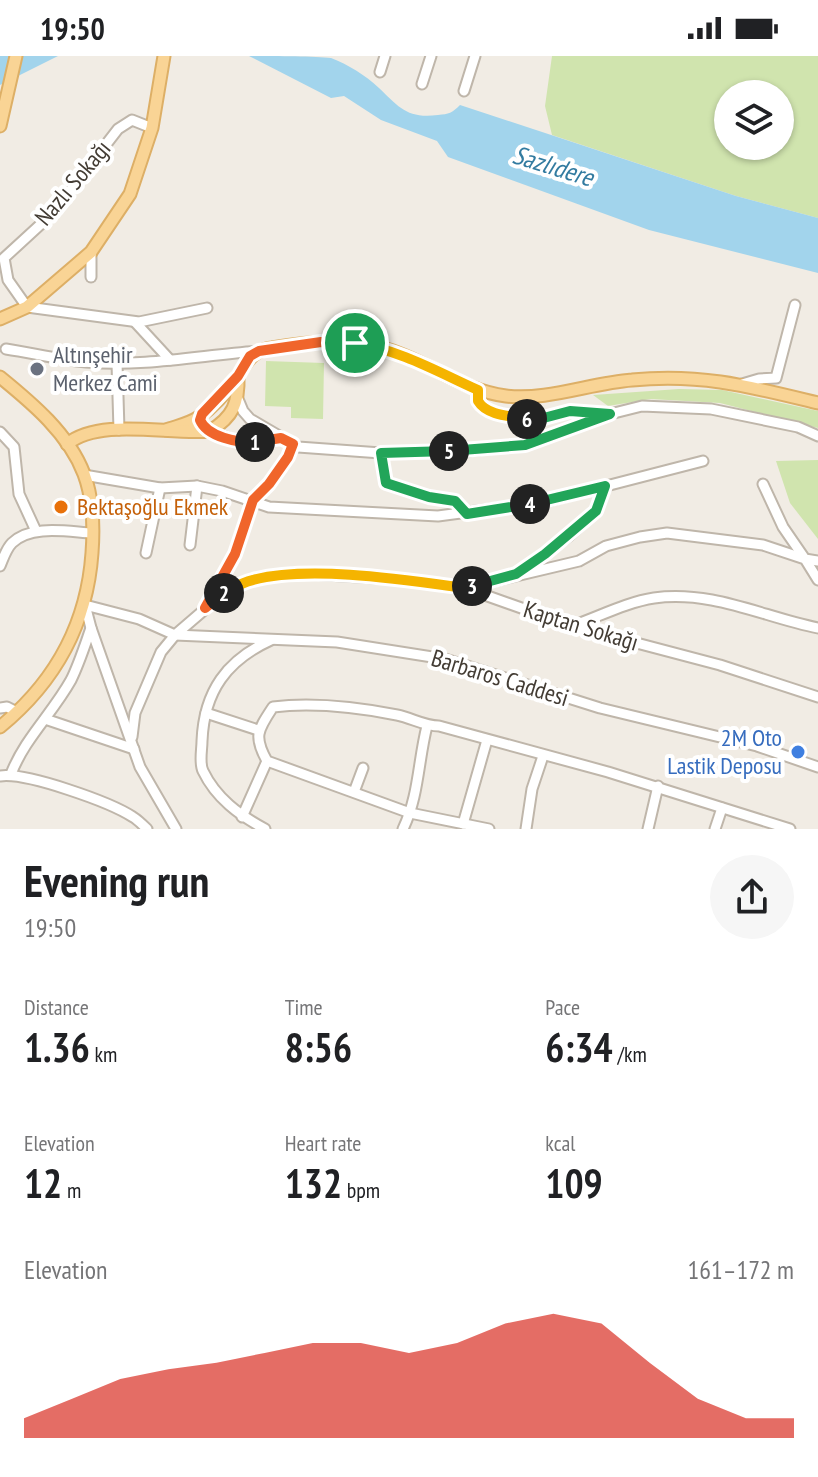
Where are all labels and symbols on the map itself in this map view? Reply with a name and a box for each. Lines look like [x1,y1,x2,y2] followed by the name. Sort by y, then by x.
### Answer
[28,134,117,232] street label: Nazlı Sokağı
[509,138,600,194] water label: Sazlıdere
[321,309,389,377] pin
[53,339,158,398] place label: Altınşehir Merkez Cami
[28,360,46,378] marker: Altınşehir Merkez Cami
[507,399,547,439] pin: 6
[235,422,275,462] pin: 1
[429,431,469,471] pin: 5
[510,484,550,524] pin: 4
[77,491,229,522] place label: Bektaşoğlu Ekmek
[52,498,70,516] marker: Bektaşoğlu Ekmek
[452,566,492,606] pin: 3
[204,573,244,613] pin: 2
[520,593,642,658] street label: Kaptan Sokağı
[428,642,573,713] street label: Barbaros Caddesi
[667,722,782,781] place label: 2M Oto Lastik Deposu
[789,743,807,761] marker: 2M Oto Lastik Deposu

